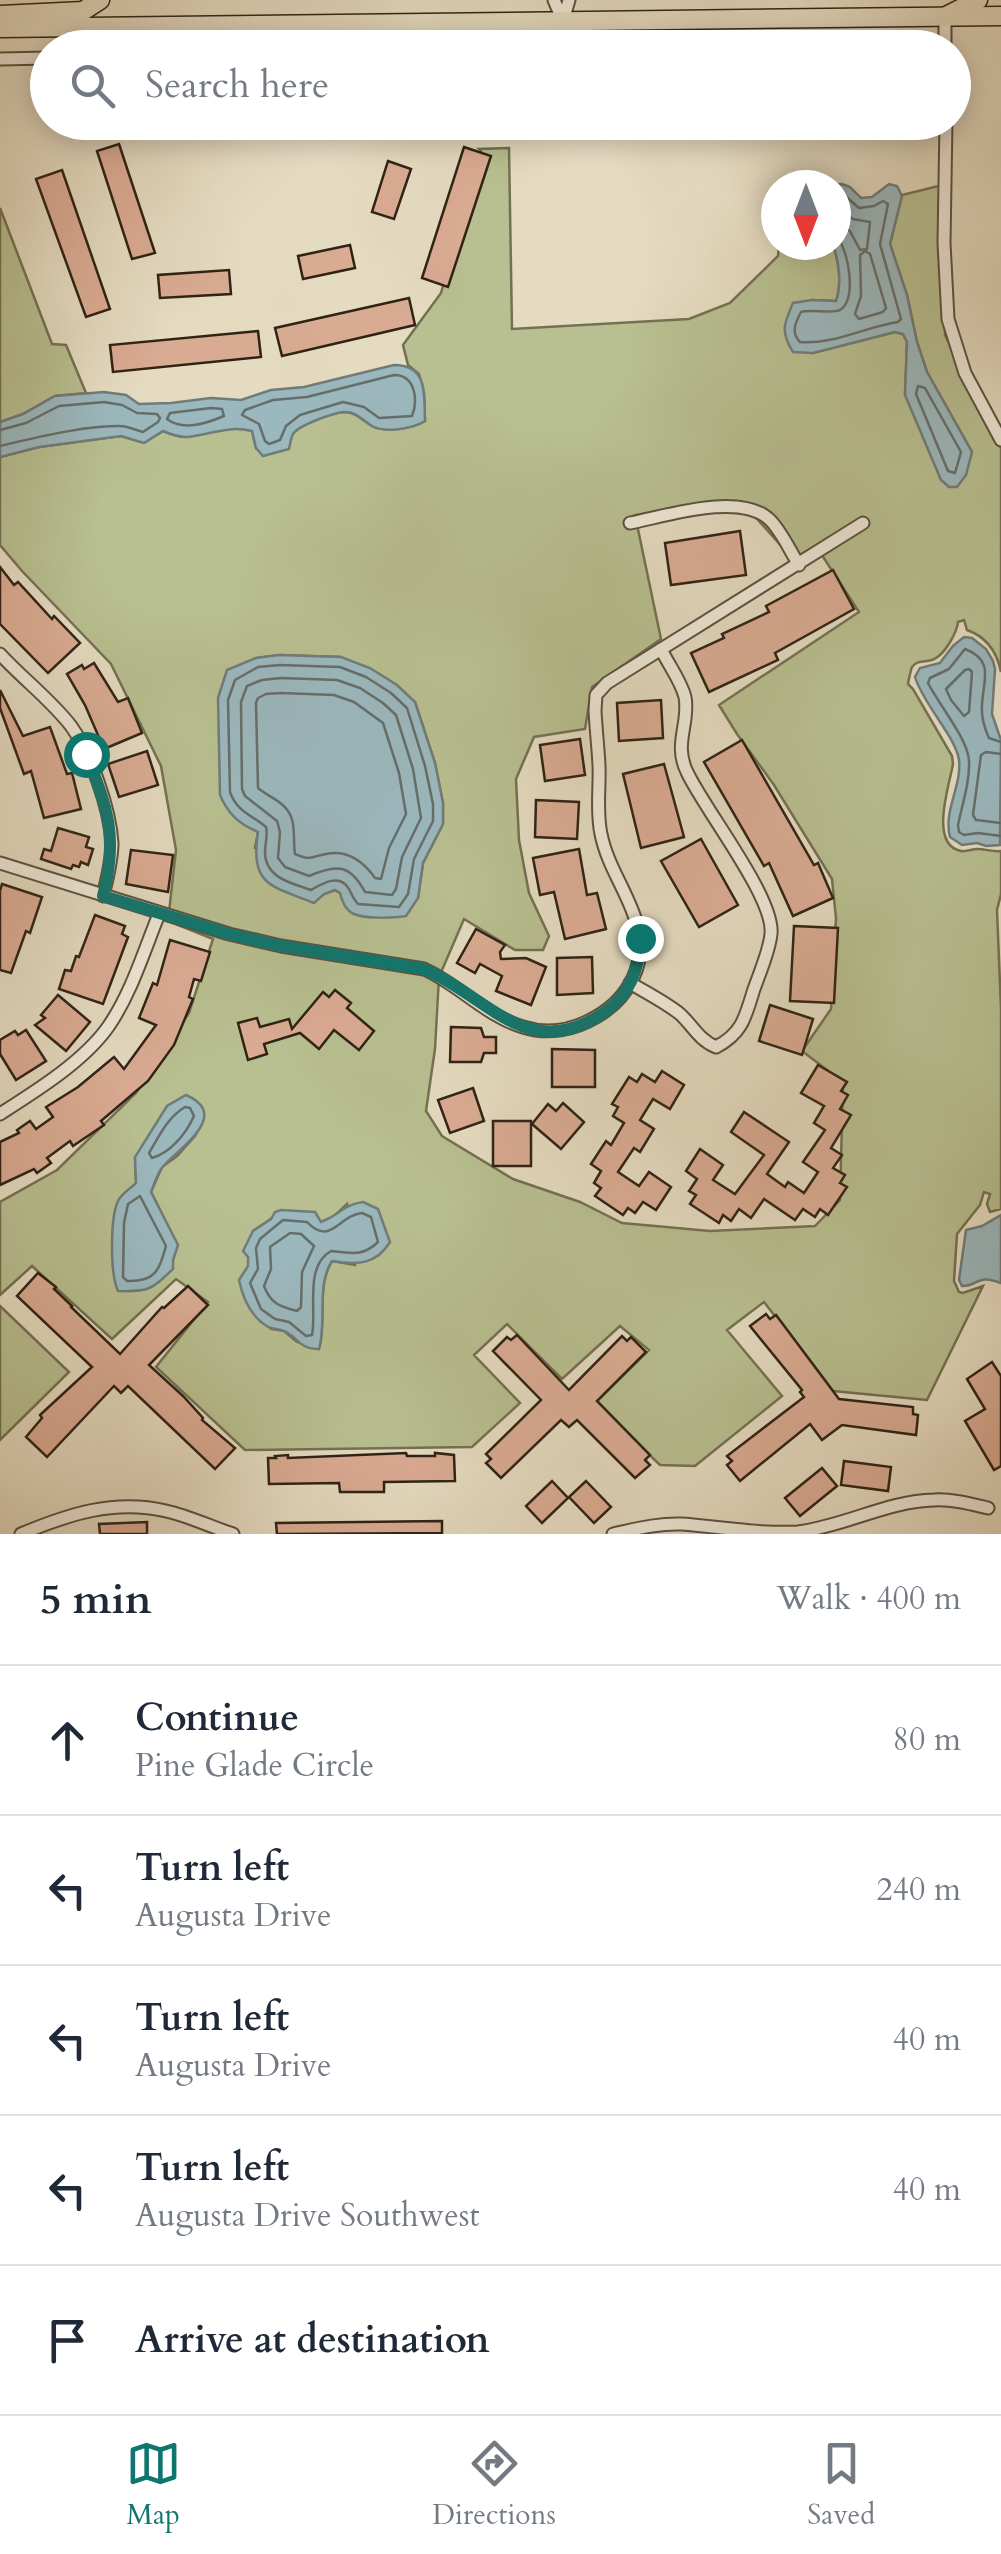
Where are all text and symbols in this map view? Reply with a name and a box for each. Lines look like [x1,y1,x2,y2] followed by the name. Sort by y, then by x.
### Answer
[30,30,971,140] search box
[65,58,120,113] icon: search
[145,59,329,111] text: Search here
[761,170,851,260] north arrow
[64,732,110,778] route start
[618,916,664,962] route end
[40,1571,152,1628] text: 5 min
[776,1577,961,1621] text: Walk · 400 m
[135,1692,299,1744] text: Continue
[40,1713,95,1768] icon: ahead
[893,1718,961,1762] text: 80 m
[135,1744,374,1788] text: Pine Glade Circle
[135,1842,289,1894] text: Turn left
[40,1863,95,1918] icon: left
[876,1868,961,1912] text: 240 m
[135,1894,331,1938] text: Augusta Drive
[135,1992,289,2044] text: Turn left
[40,2013,95,2068] icon: left
[893,2018,961,2062] text: 40 m
[135,2044,331,2088] text: Augusta Drive
[135,2142,289,2194] text: Turn left
[40,2163,95,2218] icon: left
[893,2168,961,2212] text: 40 m
[135,2194,480,2238] text: Augusta Drive Southwest
[40,2313,95,2368] icon: arrive
[135,2314,490,2366] text: Arrive at destination
[126,2436,181,2534] tab: Map
[432,2436,556,2534] tab: Directions
[807,2436,875,2534] tab: Saved

